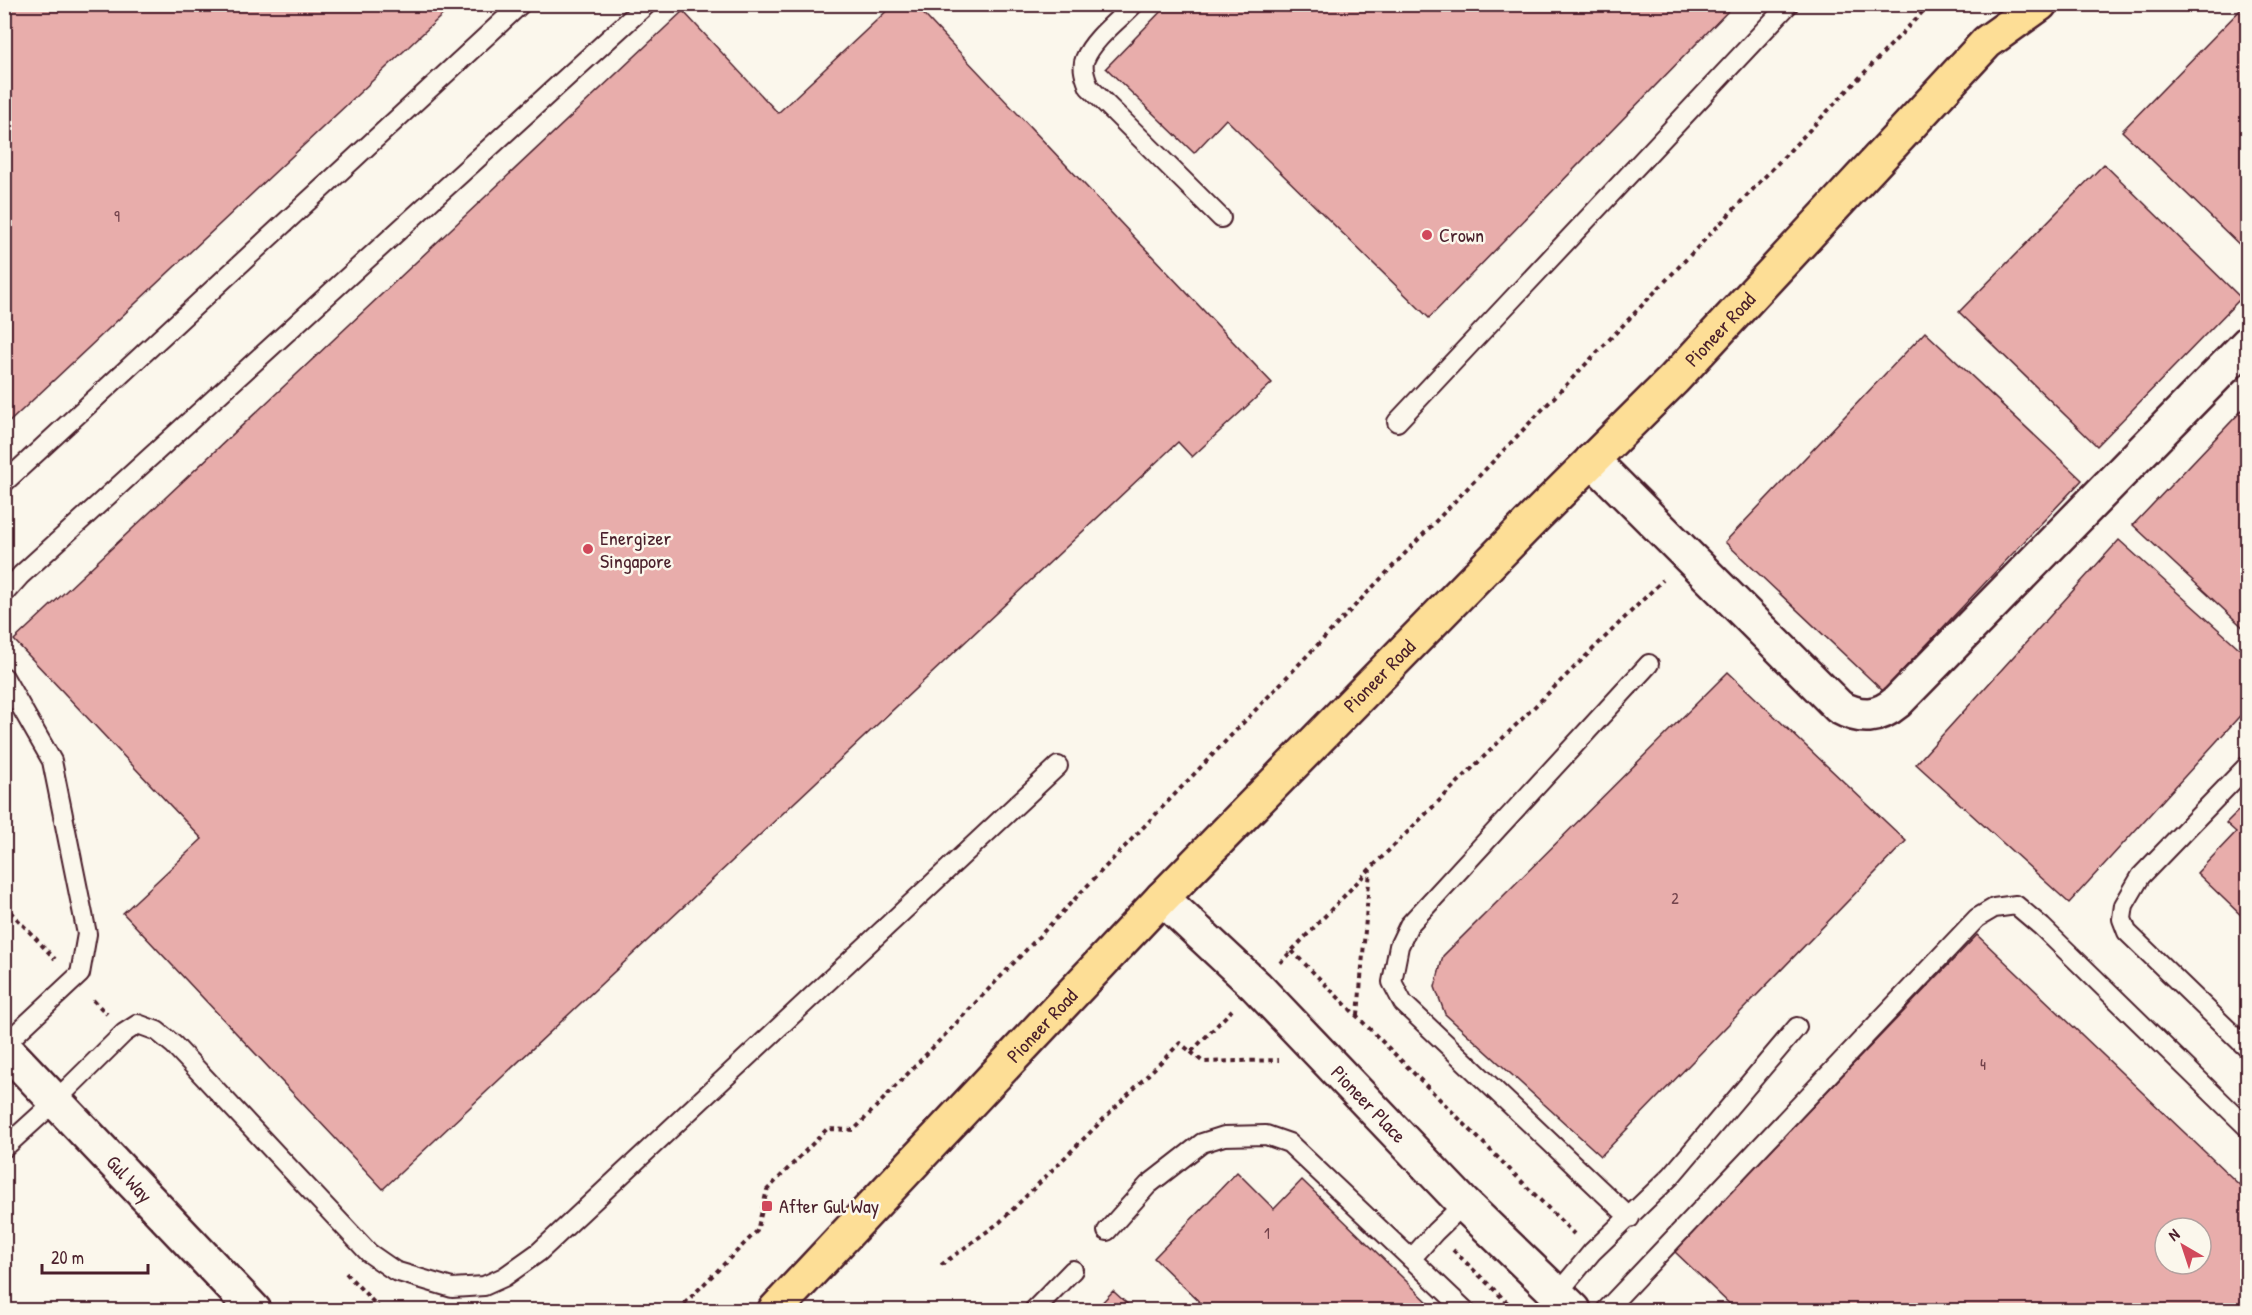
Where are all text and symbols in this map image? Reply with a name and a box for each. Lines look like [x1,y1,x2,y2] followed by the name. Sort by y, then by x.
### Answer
[114,205,120,227] house number: 9
[1439,221,1484,248] place label: Crown
[1420,228,1434,242] marker: Crown
[1678,286,1761,372] street label: Pioneer Road
[600,524,672,574] place label: Energizer Singapore
[581,542,595,556] marker: Energizer Singapore
[1337,633,1421,718] street label: Pioneer Road
[1671,887,1679,909] house number: 2
[1000,982,1083,1068] street label: Pioneer Road
[1980,1053,1986,1075] house number: 4
[1325,1059,1413,1149] street label: Pioneer Place
[101,1149,159,1208] street label: Gul Way
[779,1192,879,1219] place label: After Gul Way
[760,1199,774,1213] marker: After Gul Way
[2153,1216,2213,1276] north arrow
[1264,1222,1270,1244] house number: 1
[2163,1223,2184,1246] text: N
[42,1237,148,1275] scale bar
[51,1245,84,1270] text: 20 m

